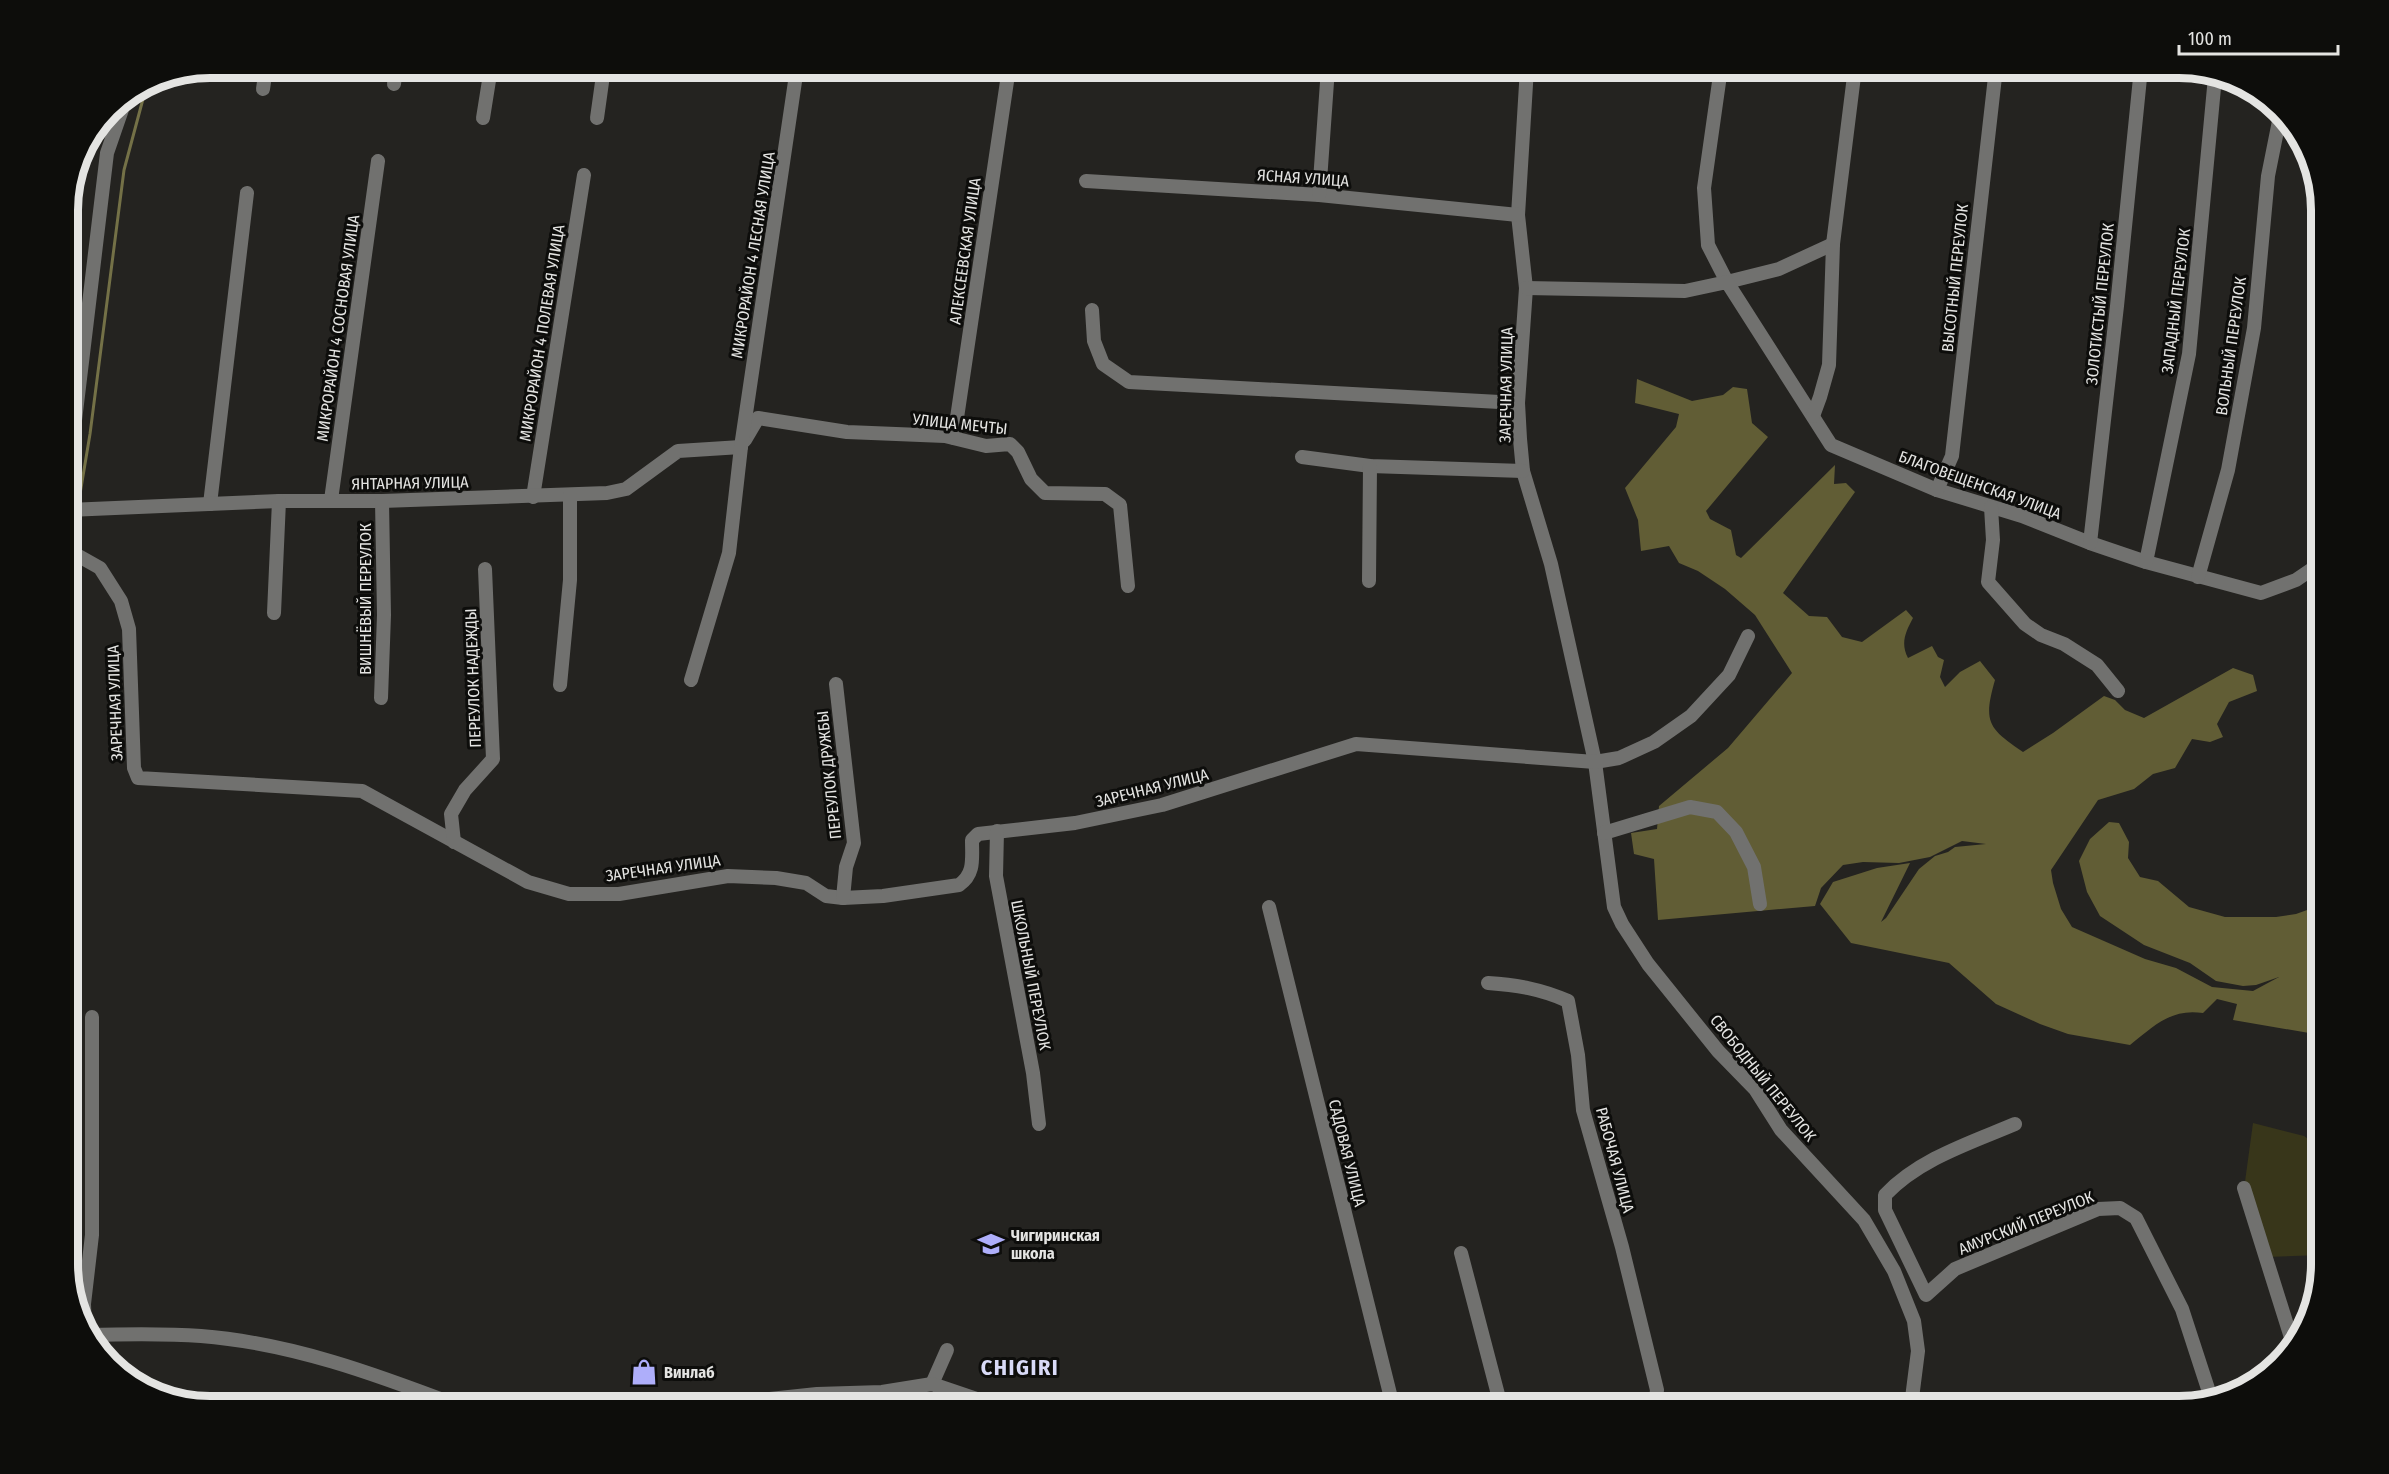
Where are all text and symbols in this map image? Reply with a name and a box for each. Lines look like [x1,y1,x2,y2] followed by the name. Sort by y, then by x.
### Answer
[2179,18,2338,56] scale bar
[2188,28,2232,50] text: 100 m
[727,150,779,360] street label: МИКРОРАЙОН 4 ЛЕСНАЯ УЛИЦА
[1256,165,1350,191] street label: ЯСНАЯ УЛИЦА
[945,176,985,325] street label: АЛЕКСЕЕВСКАЯ УЛИЦА
[1938,203,1972,353] street label: ВЫСОТНЫЙ ПЕРЕУЛОК
[313,213,363,442] street label: МИКРОРАЙОН 4 СОСНОВАЯ УЛИЦА
[2082,222,2118,386] street label: ЗОЛОТИСТЫЙ ПЕРЕУЛОК
[515,223,569,443] street label: МИКРОРАЙОН 4 ПОЛЕВАЯ УЛИЦА
[2158,227,2194,375] street label: ЗАПАДНЫЙ ПЕРЕУЛОК
[2212,275,2250,416] street label: ВОЛЬНЫЙ ПЕРЕУЛОК
[1495,326,1517,443] street label: ЗАРЕЧНАЯ УЛИЦА
[911,409,1008,438] street label: УЛИЦА МЕЧТЫ
[1896,447,2064,523] street label: БЛАГОВЕЩЕНСКАЯ УЛИЦА
[351,472,469,494] street label: ЯНТАРНАЯ УЛИЦА
[356,523,375,675] street label: ВИШНЁВЫЙ ПЕРЕУЛОК
[461,608,485,748] street label: ПЕРЕУЛОК НАДЕЖДЫ
[103,644,127,761] street label: ЗАРЕЧНАЯ УЛИЦА
[813,710,845,840] street label: ПЕРЕУЛОК ДРУЖБЫ
[1094,765,1211,811] street label: ЗАРЕЧНАЯ УЛИЦА
[604,850,722,885] street label: ЗАРЕЧНАЯ УЛИЦА
[1007,898,1055,1052] street label: ШКОЛЬНЫЙ ПЕРЕУЛОК
[1706,1011,1820,1146] street label: СВОБОДНЫЙ ПЕРЕУЛОК
[1325,1097,1370,1209] street label: САДОВАЯ УЛИЦА
[1592,1105,1638,1215] street label: РАБОЧАЯ УЛИЦА
[1956,1187,2097,1259] street label: АМУРСКИЙ ПЕРЕУЛОК
[1011,1226,1100,1263] place label: Чигиринская школа
[976,1229,1006,1259] school or university icon: Чигиринская школа
[981,1354,1059,1381] district label: CHIGIRI
[629,1357,659,1387] shop icon: Винлаб
[664,1363,715,1382] place label: Винлаб

